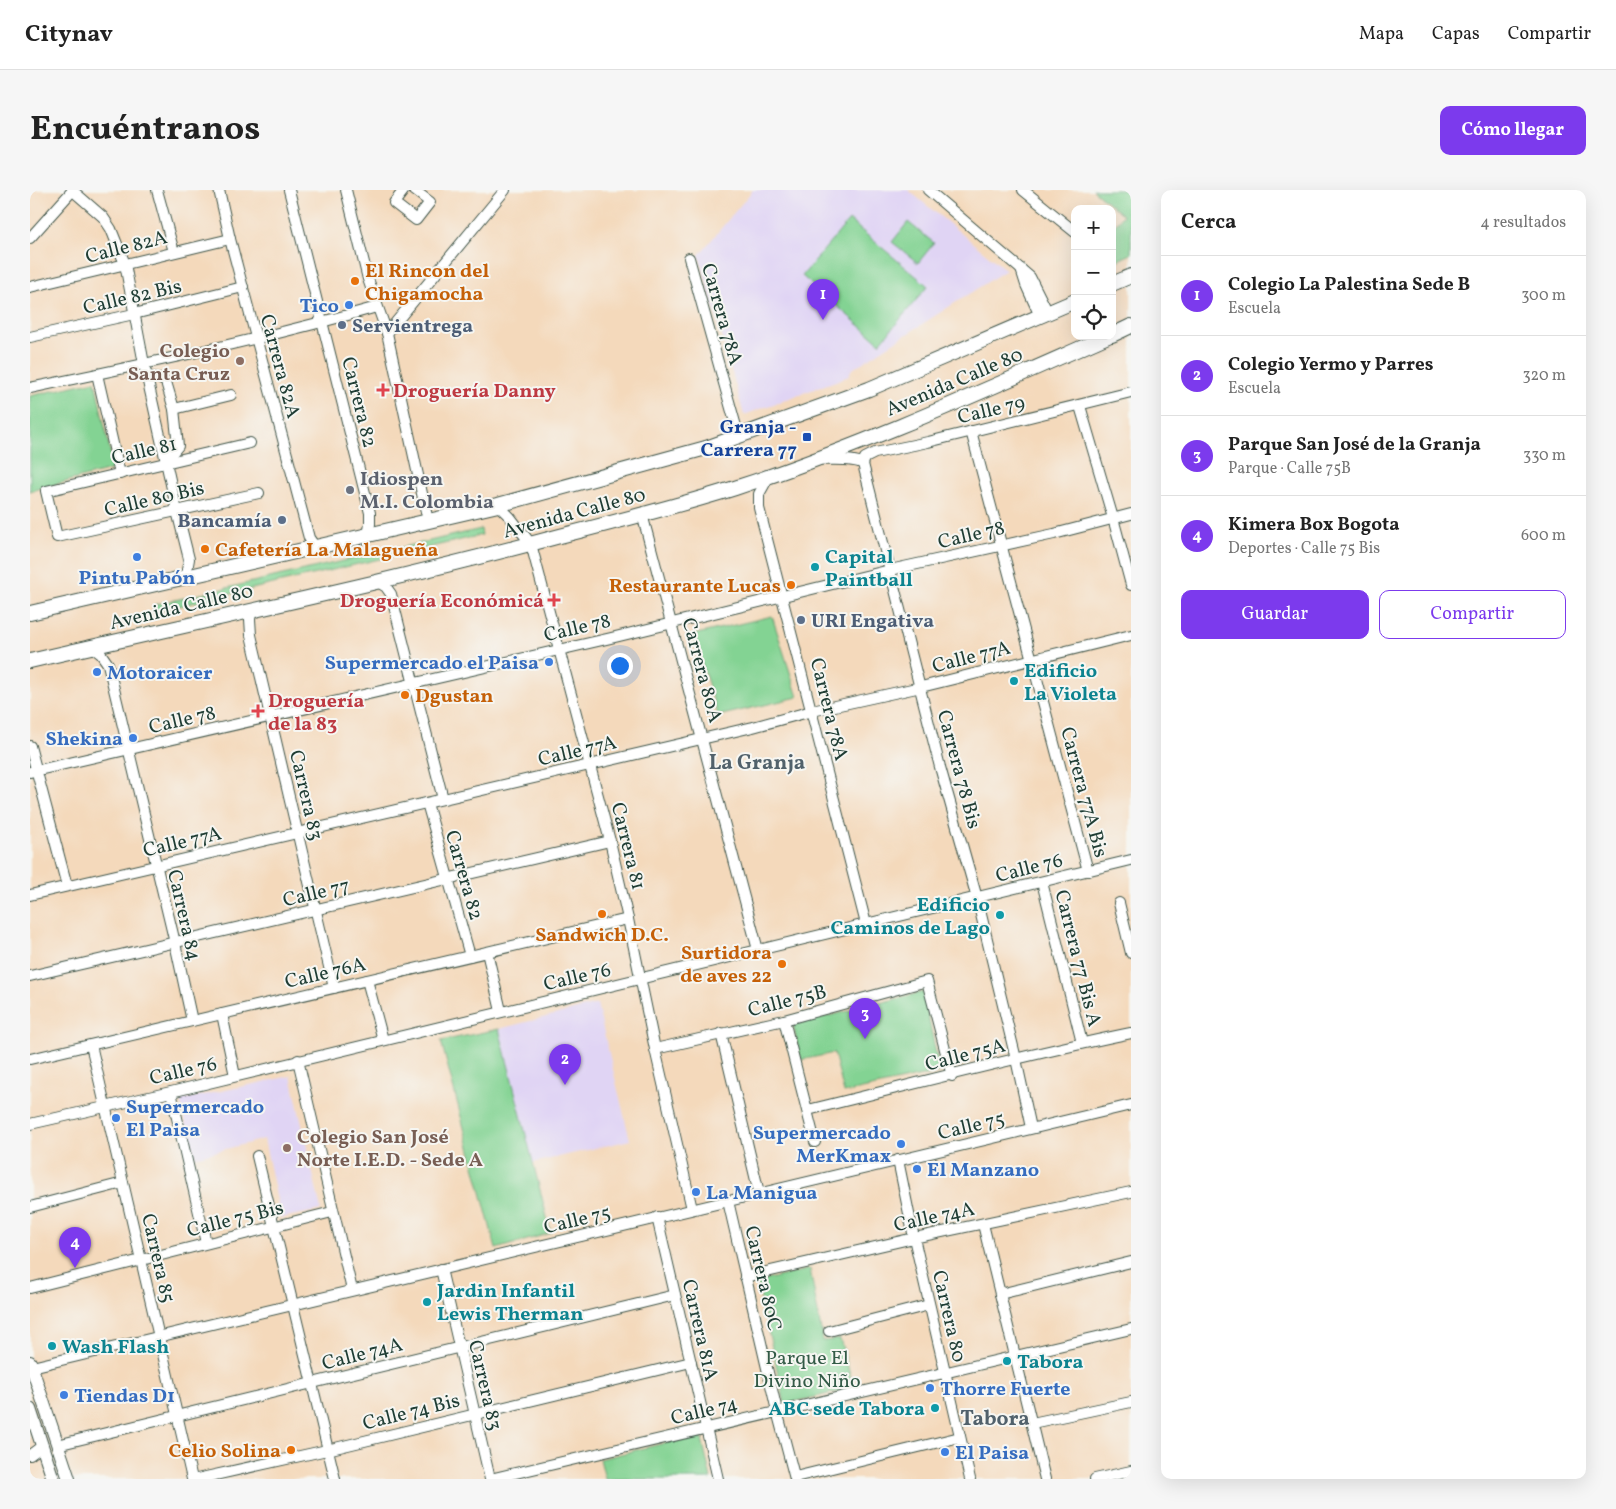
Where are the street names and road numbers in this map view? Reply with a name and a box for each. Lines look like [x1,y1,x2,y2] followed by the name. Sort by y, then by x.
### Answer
[83,224,170,272] street label: Calle 82A
[693,260,749,369] street label: Carrera 78A
[80,273,185,323] street label: Calle 82 Bis
[252,311,306,422] street label: Carrera 82A
[882,341,1028,424] street label: Avenida Calle 80
[333,354,383,451] street label: Carrera 82
[955,390,1028,432] street label: Calle 79
[109,431,180,473] street label: Calle 81
[102,475,207,525] street label: Calle 80 Bis
[500,481,649,546] street label: Avenida Calle 80
[935,515,1008,557] street label: Calle 78
[107,578,256,638] street label: Avenida Calle 80
[541,608,614,650] street label: Calle 78
[674,615,729,726] street label: Carrera 80A
[929,635,1014,681] street label: Calle 77A
[802,655,854,764] street label: Carrera 78A
[146,700,219,742] street label: Calle 78
[929,707,987,832] street label: Carrera 78 Bis
[1052,724,1114,861] street label: Carrera 77A Bis
[535,729,620,775] street label: Calle 77A
[281,747,329,843] street label: Carrera 83
[603,800,651,893] street label: Carrera 81
[140,820,225,866] street label: Calle 77A
[437,827,489,924] street label: Carrera 82
[993,847,1066,891] street label: Calle 76
[159,867,207,964] street label: Carrera 84
[280,873,353,915] street label: Calle 77
[1047,887,1108,1030] street label: Carrera 77 Bis A
[282,951,369,997] street label: Calle 76A
[541,957,614,999] street label: Calle 76
[745,979,830,1025] street label: Calle 75B
[922,1032,1009,1079] street label: Calle 75A
[147,1051,220,1093] street label: Calle 76
[935,1106,1008,1148] street label: Calle 75
[184,1194,287,1245] street label: Calle 75 Bis
[891,1196,978,1240] street label: Calle 74A
[541,1200,614,1242] street label: Calle 75
[133,1211,181,1306] street label: Carrera 85
[736,1223,788,1334] street label: Carrera 80C
[924,1268,972,1365] street label: Carrera 80
[674,1277,724,1384] street label: Carrera 81A
[319,1331,406,1378] street label: Calle 74A
[460,1337,508,1433] street label: Carrera 83
[360,1387,463,1439] street label: Calle 74 Bis
[668,1391,741,1433] street label: Calle 74

